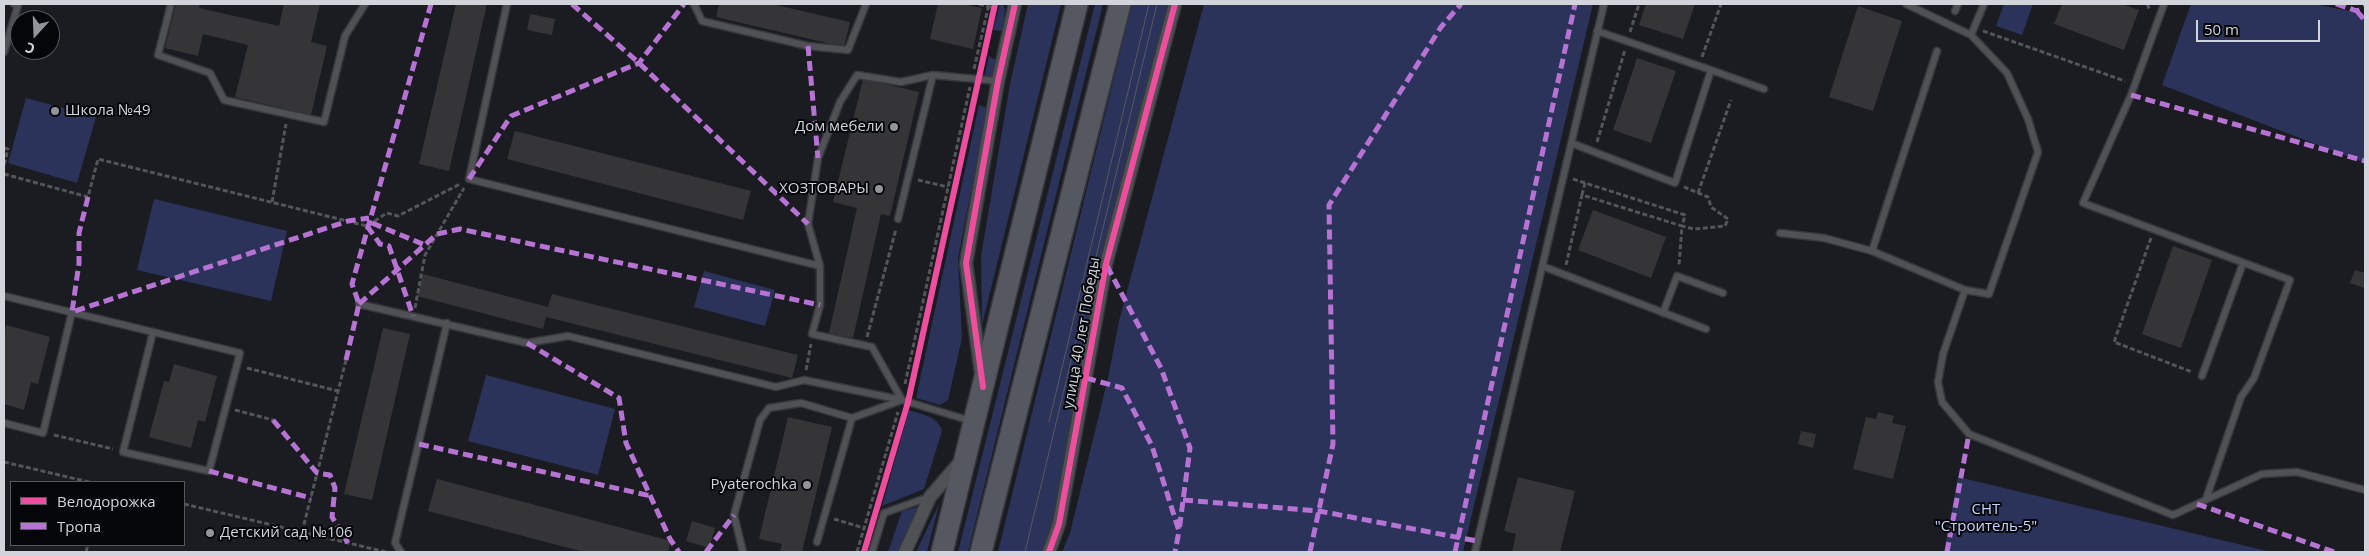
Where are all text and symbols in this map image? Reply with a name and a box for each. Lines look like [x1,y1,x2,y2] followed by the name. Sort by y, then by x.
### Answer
[10,10,60,60] north arrow
[2199,10,2323,42] scale bar
[2204,19,2239,39] text: 50 m
[23,38,37,59] text: С
[65,102,150,120] place label: Школа №49
[49,105,61,117] marker: Школа №49
[795,118,884,136] place label: Дом мебели
[888,121,900,133] marker: Дом мебели
[779,180,869,198] place label: ХОЗТОВАРЫ
[873,183,885,195] marker: ХОЗТОВАРЫ
[1060,256,1104,410] street label: улица 40 лет Победы
[711,476,797,494] place label: Pyaterochka
[801,479,813,491] marker: Pyaterochka
[10,481,185,546] legend
[57,491,156,511] text: Велодорожка
[1935,501,2037,536] park label: СНТ "Строитель-5"
[57,516,101,536] text: Тропа
[220,524,353,542] place label: Детский сад №106
[204,527,216,539] marker: Детский сад №106

